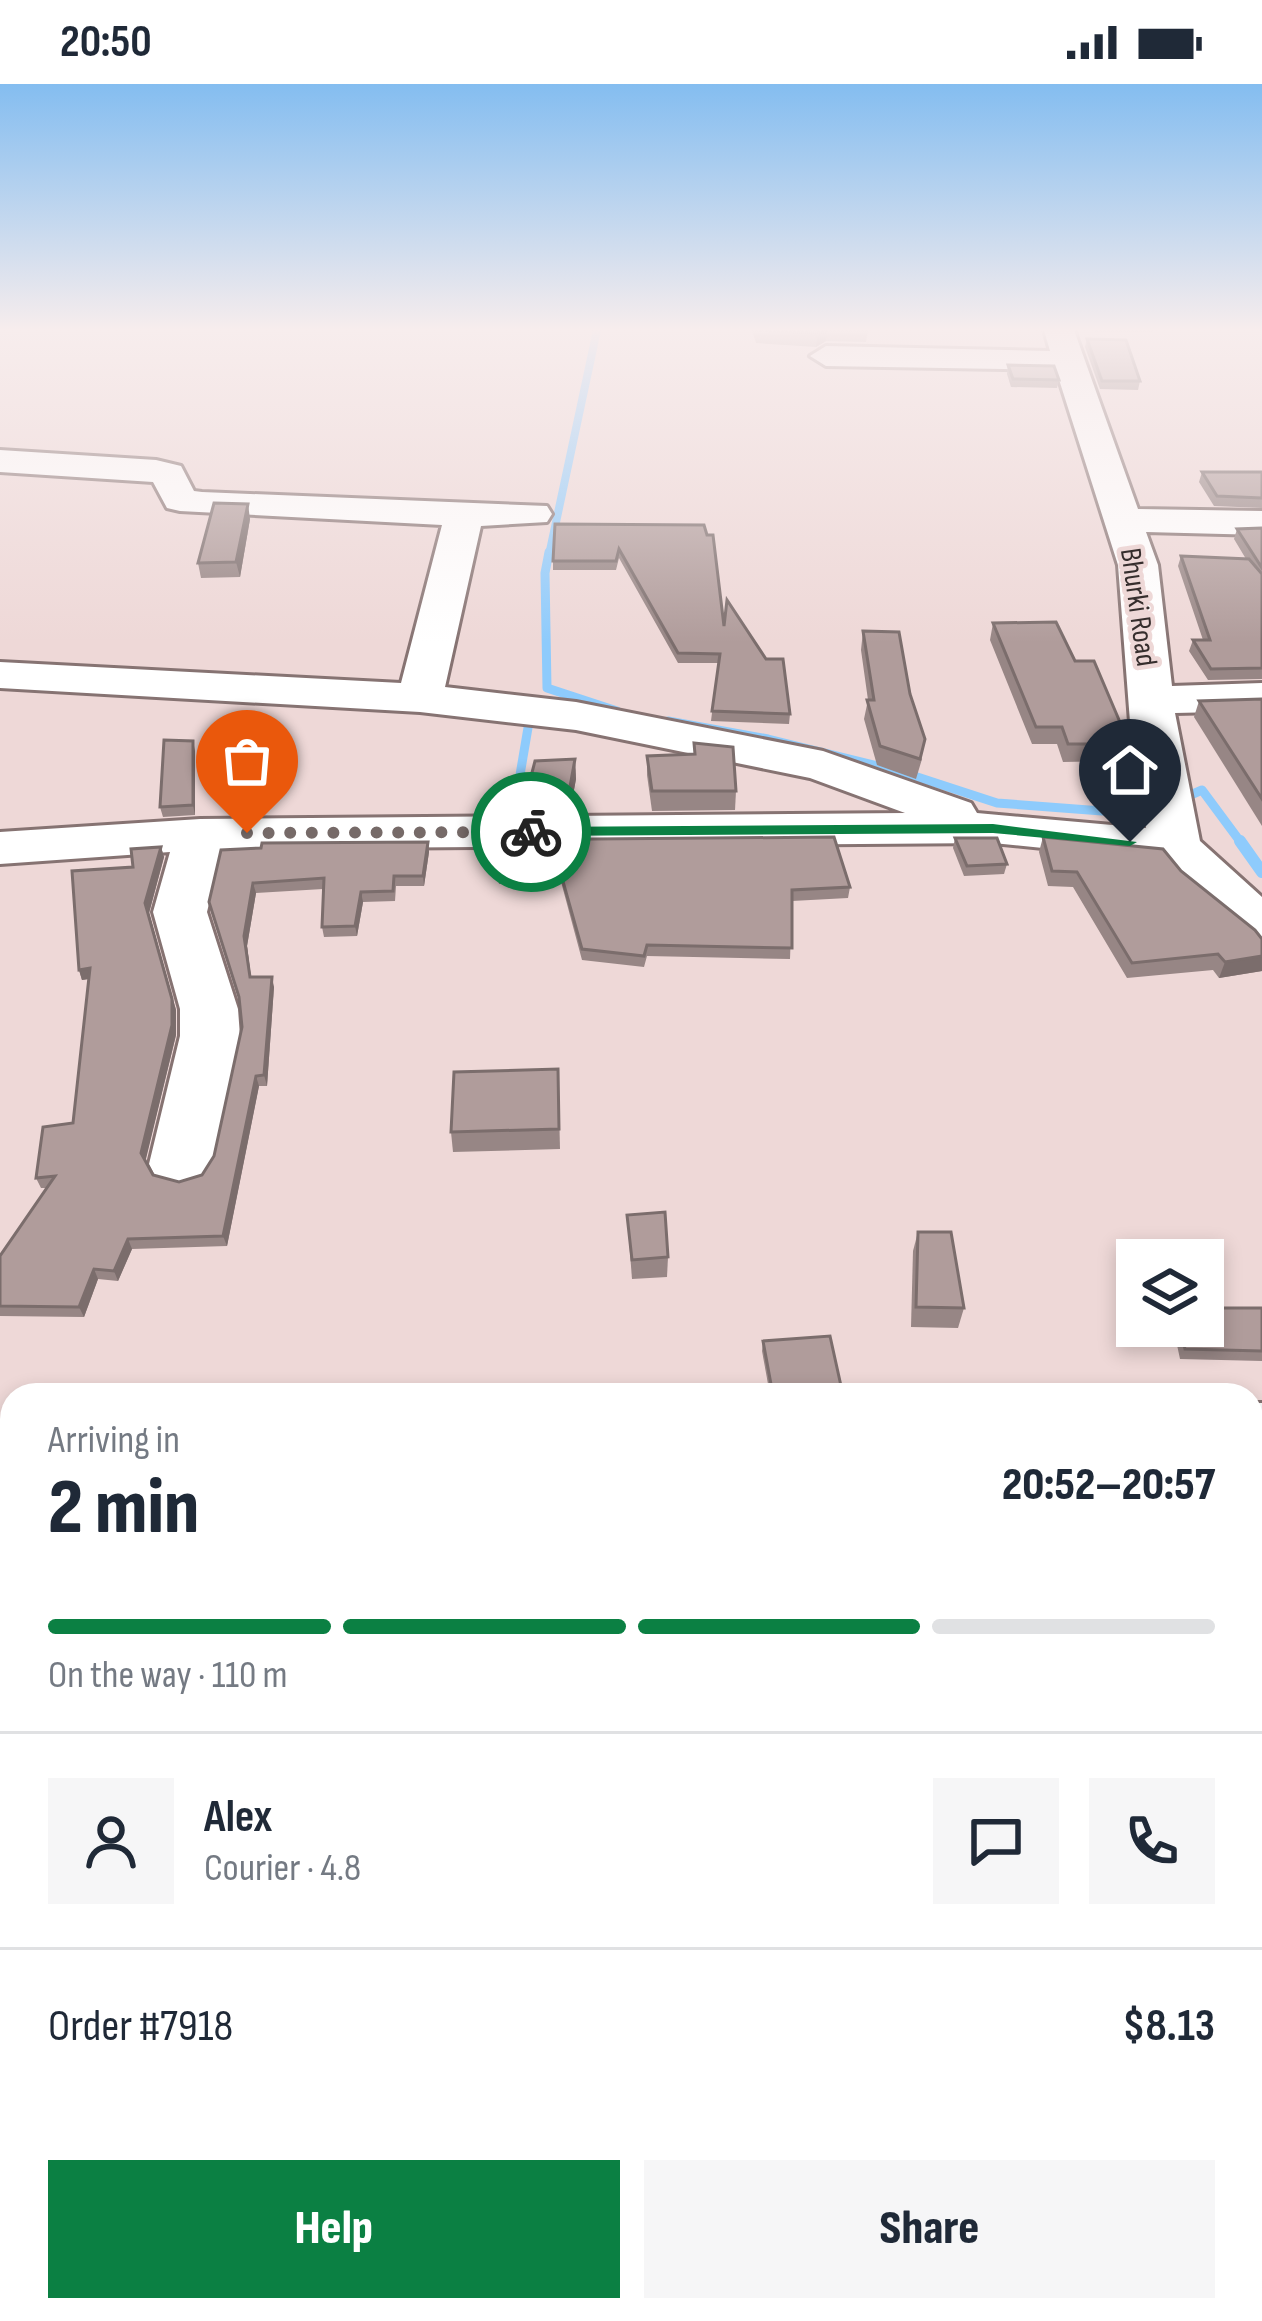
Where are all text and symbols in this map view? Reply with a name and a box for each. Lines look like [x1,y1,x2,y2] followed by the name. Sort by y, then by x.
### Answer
[60,15,152,70] text: 20:50
[1112,546,1164,669] street label: Bhurki Road
[196,710,298,833] pin
[1079,719,1181,842] pin
[214,728,280,794] icon: bag
[1097,737,1163,803] icon: home
[471,772,591,892] courier
[498,799,564,865] icon: bike
[1116,1239,1224,1347] map controls
[1116,1239,1224,1347] button: layers
[48,1417,180,1464] text: Arriving in
[1002,1458,1215,1513] text: 20:52–20:57
[48,1462,199,1555] text: 2 min
[48,1652,288,1699] text: On the way · 110 m
[48,1778,174,1904] button: person
[933,1778,1059,1904] button: chat
[1089,1778,1215,1904] button: phone
[204,1790,272,1845] text: Alex
[204,1845,361,1892] text: Courier · 4.8
[48,1999,233,2054] text: Order #7918
[1123,1999,1215,2054] text: $8.13
[48,2160,620,2298] button: Help
[644,2160,1215,2298] button: Share

